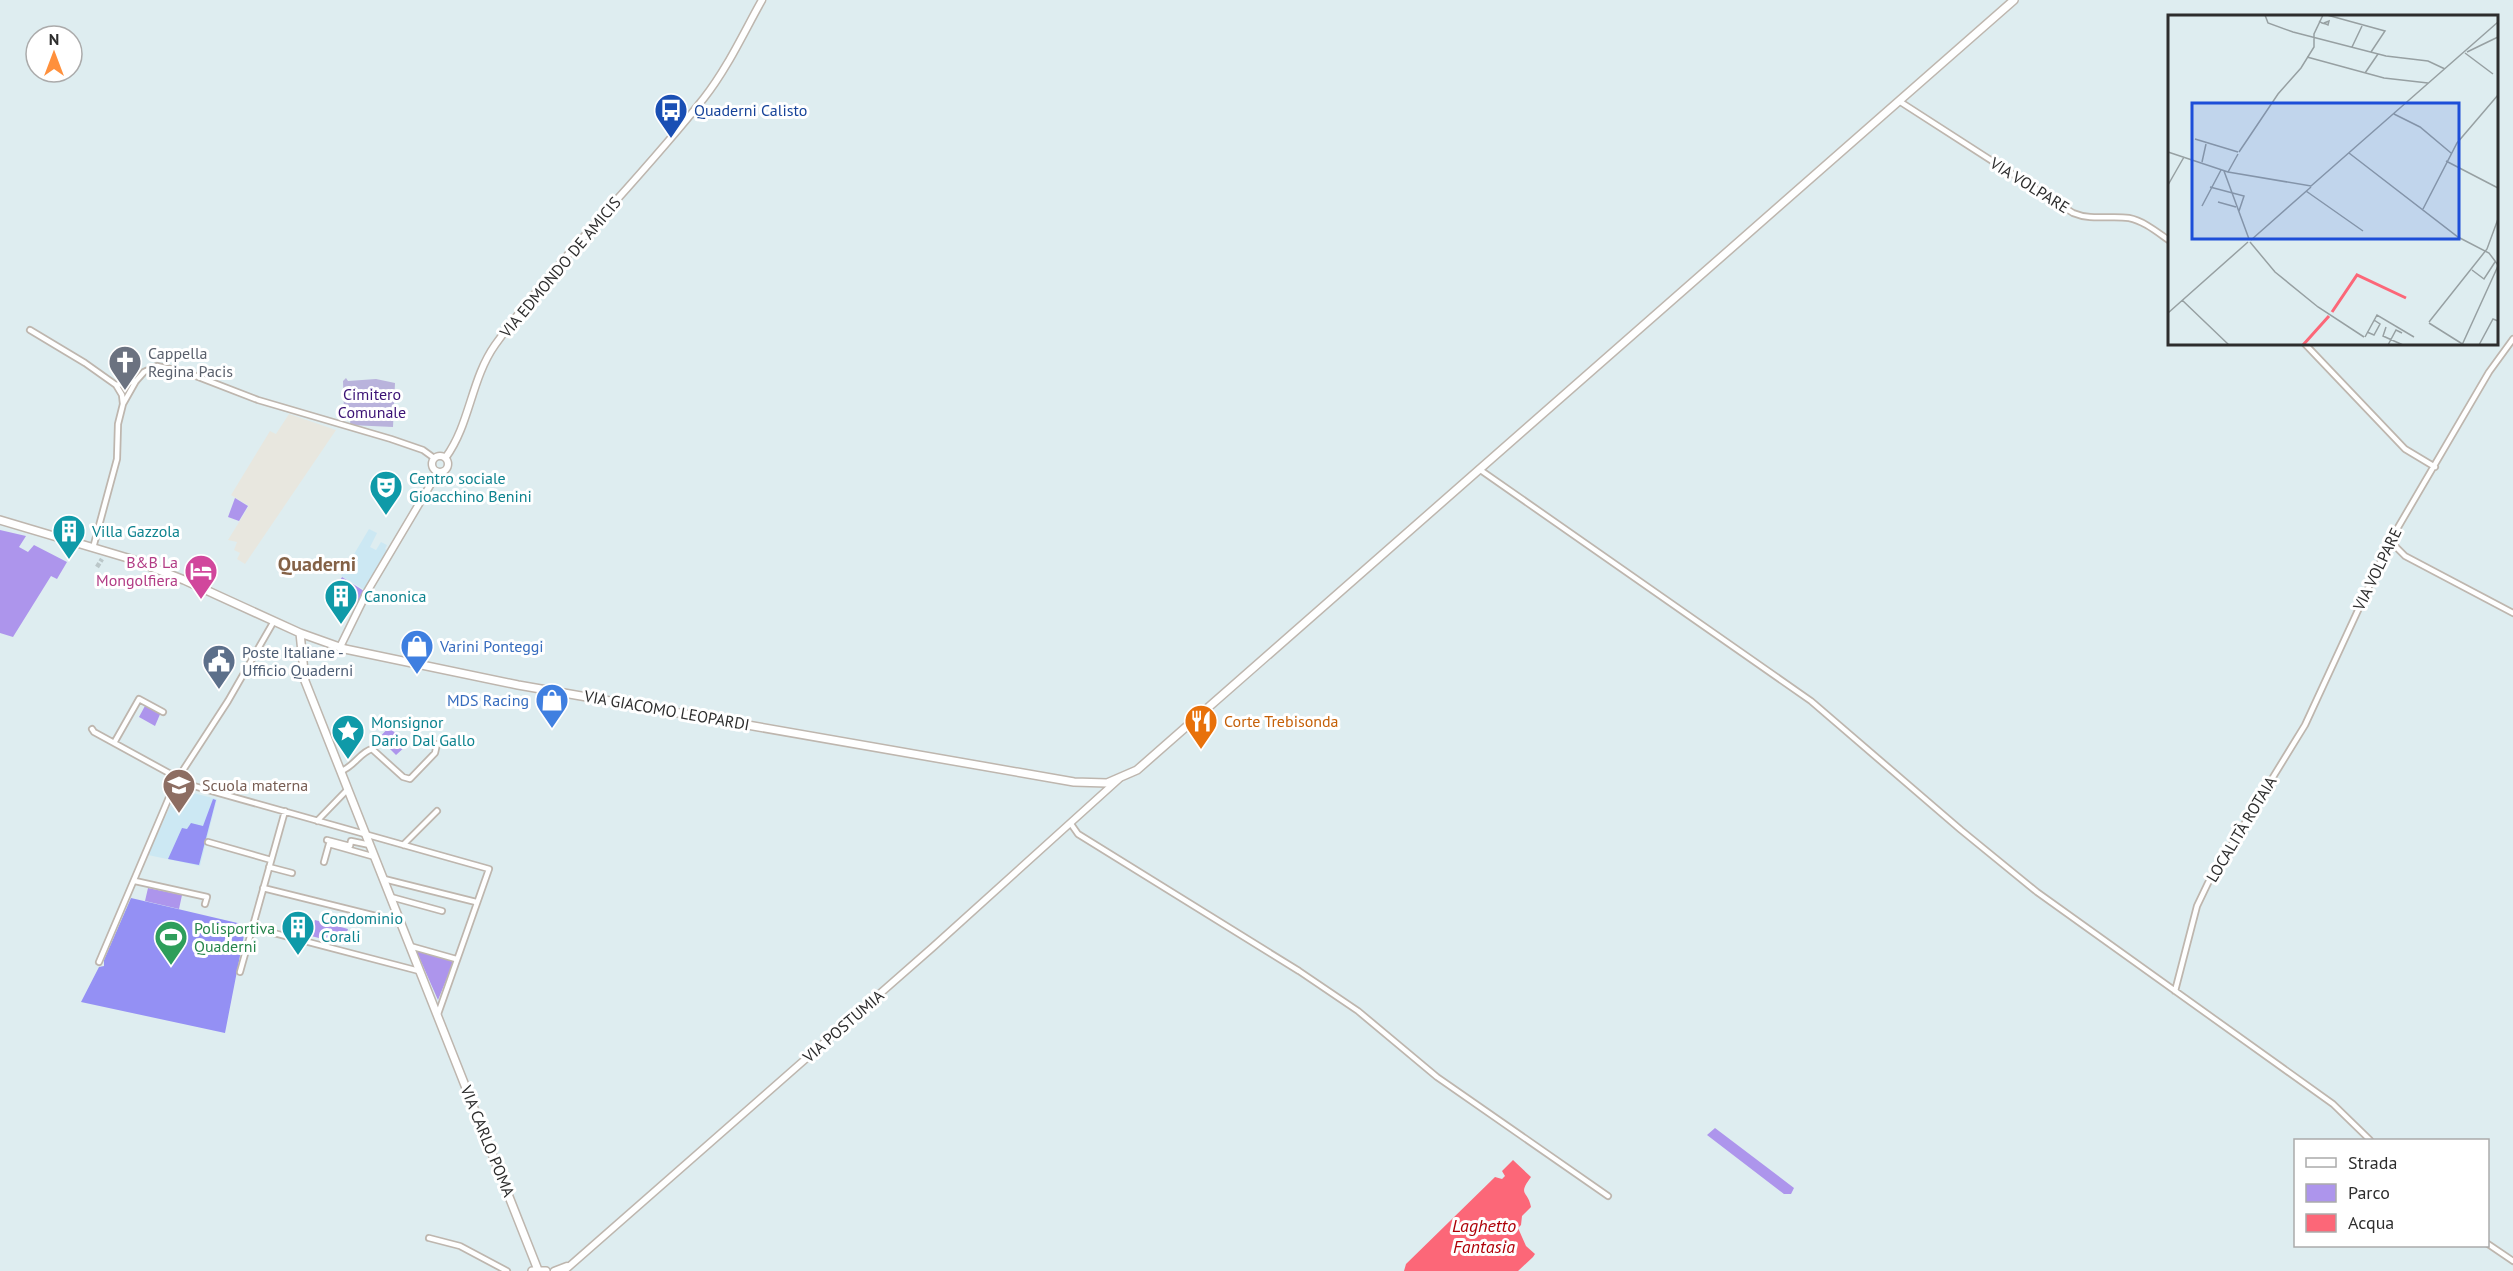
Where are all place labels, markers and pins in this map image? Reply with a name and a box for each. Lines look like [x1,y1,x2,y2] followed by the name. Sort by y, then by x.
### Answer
[653,92,689,139] bus stop icon: Quaderni Calisto
[694,100,807,120] place label: Quaderni Calisto
[148,343,233,381] place label: Cappella Regina Pacis
[107,344,143,391] church icon: Cappella Regina Pacis
[409,468,532,506] place label: Centro sociale Gioacchino Benini
[368,469,404,516] theatre icon: Centro sociale Gioacchino Benini
[51,513,87,560] building icon: Villa Gazzola
[91,521,180,541] place label: Villa Gazzola
[96,552,178,590] place label: B&B La Mongolfiera
[183,553,219,600] hotel icon: B&B La Mongolfiera
[323,578,359,625] building icon: Canonica
[364,586,426,606] place label: Canonica
[399,628,435,675] shop icon: Varini Ponteggi
[439,636,544,656] place label: Varini Ponteggi
[242,642,353,680] place label: Poste Italiane - Ufficio Quaderni
[201,643,237,690] public building icon: Poste Italiane - Ufficio Quaderni
[534,682,570,729] shop icon: MDS Racing
[447,690,529,710] place label: MDS Racing
[1183,703,1219,750] restaurant icon: Corte Trebisonda
[1224,711,1339,731] place label: Corte Trebisonda
[371,712,475,750] place label: Monsignor Dario Dal Gallo
[330,713,366,760] place icon: Monsignor Dario Dal Gallo
[161,767,197,814] school or university icon: Scuola materna
[202,775,308,795] place label: Scuola materna
[321,908,403,946] place label: Condominio Corali
[280,909,316,956] building icon: Condominio Corali
[194,918,275,956] place label: Polisportiva Quaderni
[153,919,189,966] sports icon: Polisportiva Quaderni

